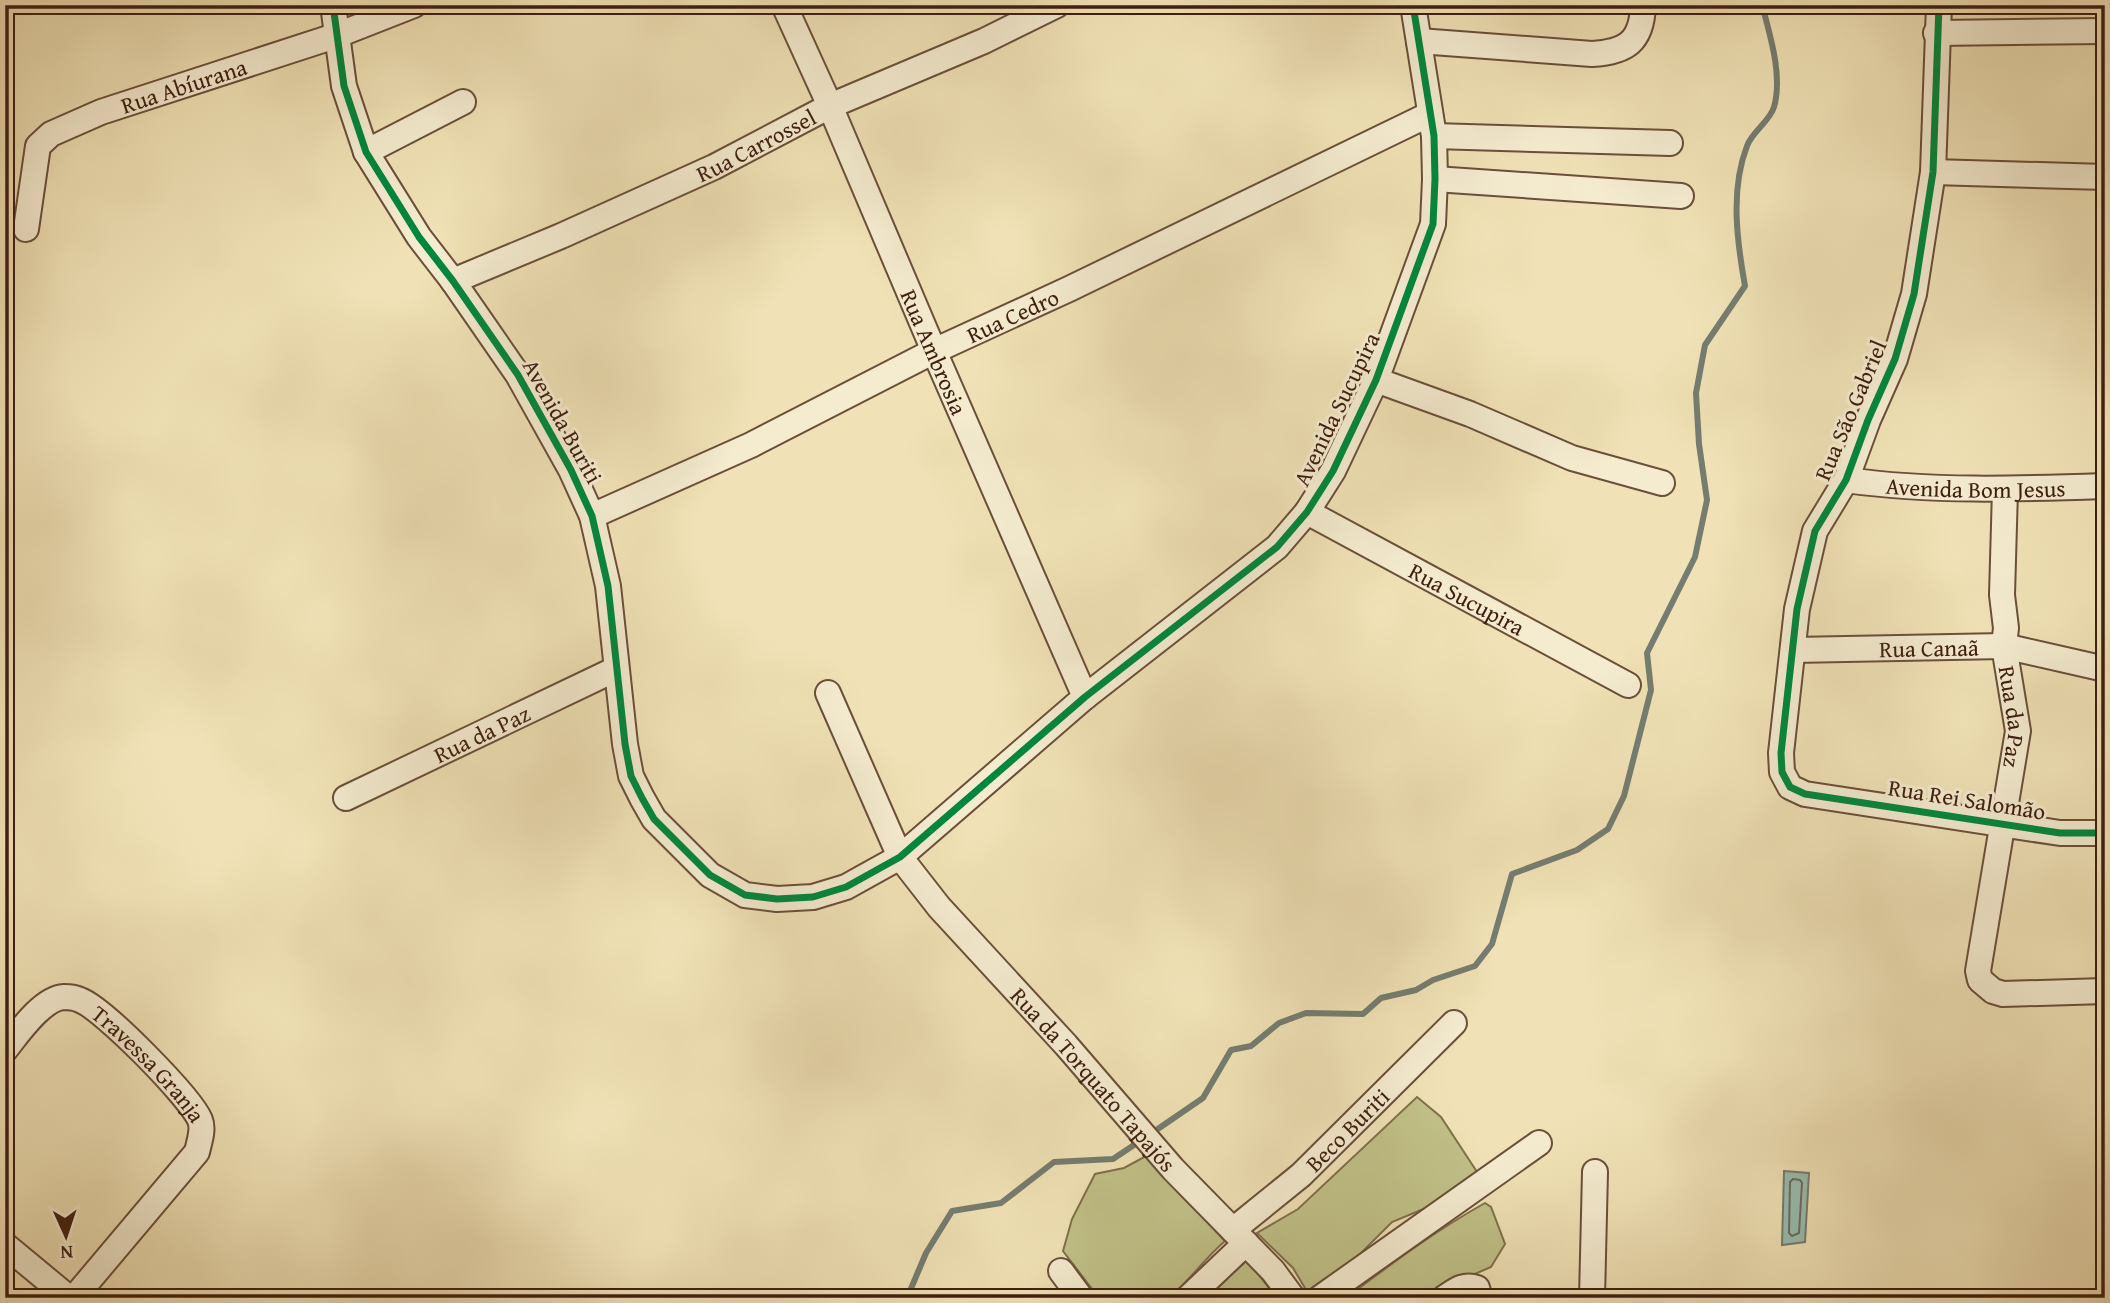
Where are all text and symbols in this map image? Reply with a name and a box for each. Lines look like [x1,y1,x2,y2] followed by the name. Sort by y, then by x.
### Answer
[116,49,251,121] street label: Rua Abíurana
[691,100,821,190] street label: Rua Carrossel
[961,280,1064,351] street label: Rua Cedro
[893,284,976,420] street label: Rua Ambrosia
[1284,326,1388,491] street label: Avenida Sucupira
[1805,334,1895,486] street label: Rua São Gabriel
[515,353,611,489] street label: Avenida Buriti
[1885,468,2066,505] street label: Avenida Bom Jesus
[1403,554,1531,643] street label: Rua Sucupira
[1879,630,1979,665] street label: Rua Canaã
[1991,663,2034,770] street label: Rua da Paz
[428,696,535,770] street label: Rua da Paz
[1886,770,2048,828] street label: Rua Rei Salomão
[1004,979,1184,1179] street label: Rua da Torquato Tapajós
[85,997,214,1128] street label: Travessa Granja
[1297,1080,1396,1179] street label: Beco Buriti
[32,1202,102,1272] north arrow
[60,1239,74,1267] text: N

